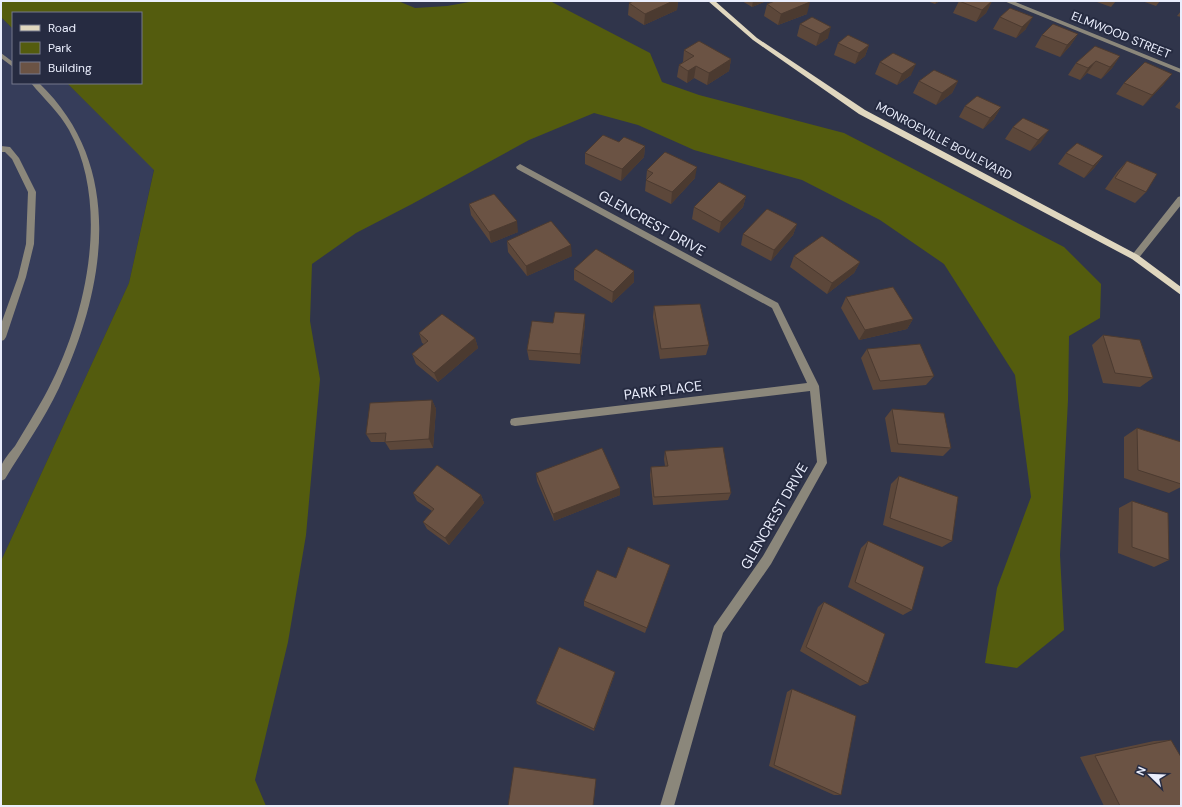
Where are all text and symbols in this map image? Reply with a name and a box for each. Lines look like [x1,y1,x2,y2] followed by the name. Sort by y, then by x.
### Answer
[1069,8,1173,62] street label: ELMWOOD STREET
[12,12,142,84] legend
[48,20,76,36] text: Road
[48,40,72,56] text: Park
[48,60,92,76] text: Building
[873,98,1015,184] street label: MONROEVILLE BOULEVARD
[595,186,709,260] street label: GLENCREST DRIVE
[623,376,703,404] street label: PARK PLACE
[736,460,812,572] street label: GLENCREST DRIVE
[1130,755,1170,795] north arrow
[1133,765,1149,778] text: N

